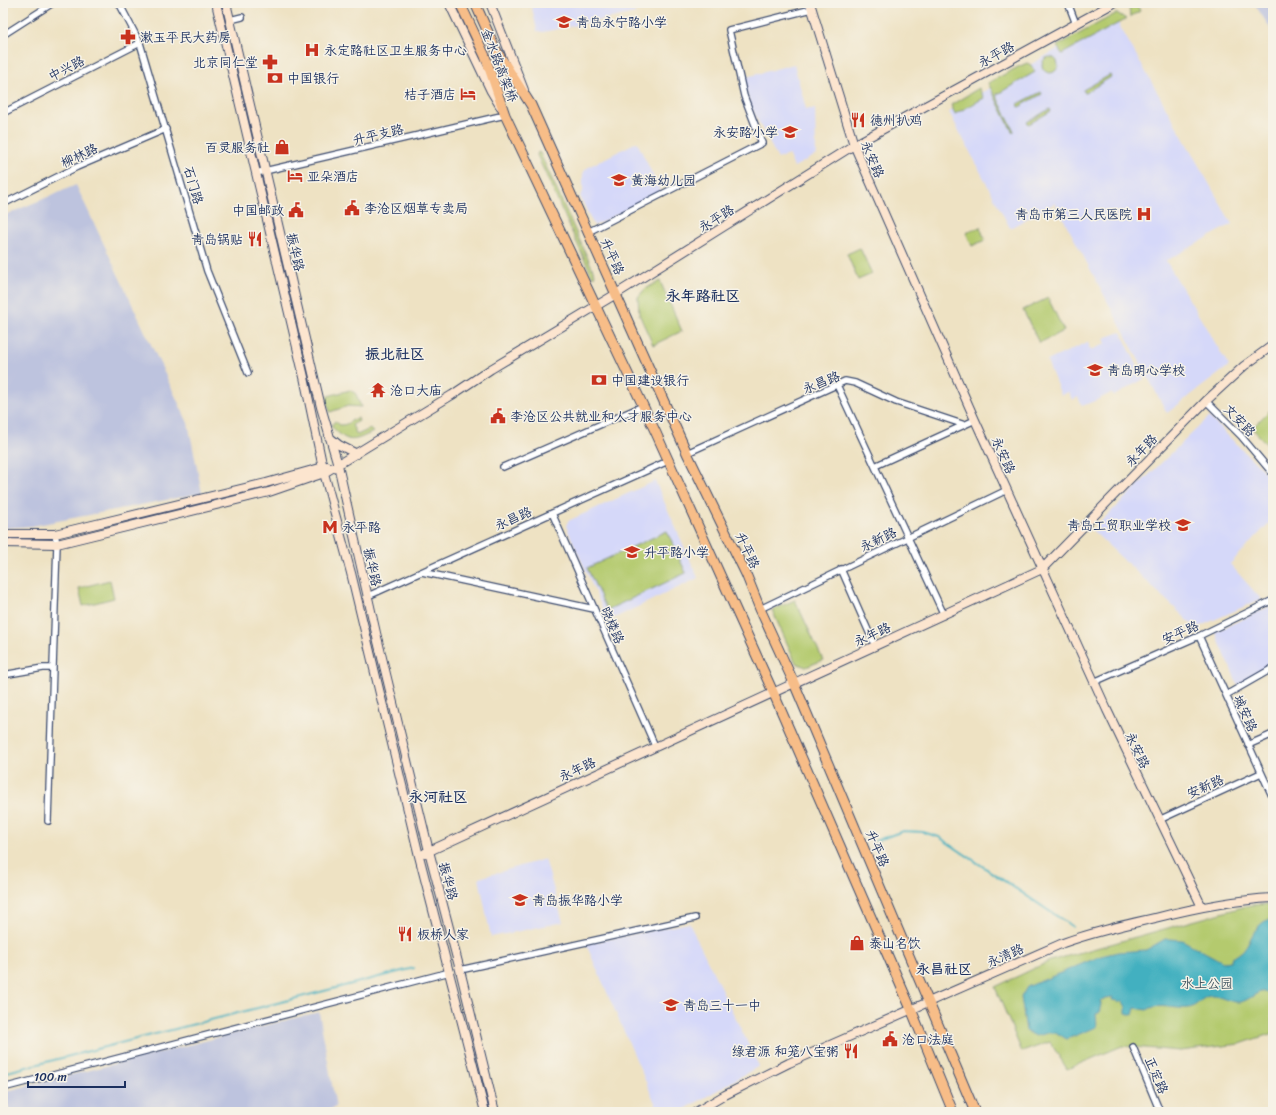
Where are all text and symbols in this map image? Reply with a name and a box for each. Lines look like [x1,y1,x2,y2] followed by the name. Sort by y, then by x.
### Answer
[576,11,667,34] place label: 青岛永宁路小学
[555,13,573,31] school or university icon: 青岛永宁路小学
[475,25,524,106] street label: 金水路高架桥
[140,26,231,49] place label: 漱玉平民大药房
[119,28,137,46] pharmacy icon: 漱玉平民大药房
[974,35,1019,74] street label: 永平路
[324,39,467,62] place label: 永定路社区卫生服务中心
[303,41,321,59] hospital icon: 永定路社区卫生服务中心
[44,49,89,88] street label: 中兴路
[193,51,258,74] place label: 北京同仁堂
[261,53,279,71] pharmacy icon: 北京同仁堂
[287,67,339,90] place label: 中国银行
[266,69,284,87] bank icon: 中国银行
[404,83,456,106] place label: 桔子酒店
[459,85,477,103] hotel icon: 桔子酒店
[870,109,922,132] place label: 徳州扒鸡
[849,111,867,129] restaurant icon: 徳州扒鸡
[350,117,406,152] street label: 升平支路
[713,121,778,144] place label: 永安路小学
[781,123,799,141] school or university icon: 永安路小学
[205,136,270,159] place label: 百灵服务社
[57,137,102,174] street label: 柳林路
[854,137,891,182] street label: 永安路
[273,138,291,156] shop icon: 百灵服务社
[177,163,210,207] street label: 石门路
[307,165,359,188] place label: 亚朵酒店
[286,167,304,185] hotel icon: 亚朵酒店
[631,169,696,192] place label: 黄海幼儿园
[610,171,628,189] school or university icon: 黄海幼儿园
[364,197,468,220] place label: 李沧区烟草专卖局
[694,198,739,239] street label: 永平路
[232,199,284,222] place label: 中国邮政
[343,199,361,217] public building icon: 李沧区烟草专卖局
[287,201,305,219] public building icon: 中国邮政
[1015,203,1132,226] place label: 青岛市第三人民医院
[1135,205,1153,223] hospital icon: 青岛市第三人民医院
[191,228,243,251] place label: 青岛锅贴
[246,230,264,248] restaurant icon: 青岛锅贴
[280,231,311,274] street label: 振华路
[594,234,631,279] street label: 升平路
[665,283,741,309] district label: 永年路社区
[365,341,425,367] district label: 振北社区
[1107,359,1185,382] place label: 青岛明心学校
[1086,361,1104,379] school or university icon: 青岛明心学校
[799,364,844,400] street label: 永昌路
[611,369,689,392] place label: 中国建设银行
[590,371,608,389] bank icon: 中国建设银行
[390,379,442,402] place label: 沧口大庙
[369,381,387,399] temple icon: 沧口大庙
[1218,398,1261,442] street label: 文安路
[510,405,692,428] place label: 李沧区公共就业和人才服务中心
[489,407,507,425] public building icon: 李沧区公共就业和人才服务中心
[1120,428,1163,472] street label: 永年路
[985,433,1022,478] street label: 永安路
[491,500,536,537] street label: 永昌路
[1067,514,1171,537] place label: 青岛工贸职业学校
[342,516,381,539] place label: 永平路
[1174,516,1192,534] school or university icon: 青岛工贸职业学校
[321,518,339,536] metro station icon: 永平路
[856,521,901,558] street label: 永新路
[729,528,766,573] street label: 升平路
[644,541,709,564] place label: 升平路小学
[623,543,641,561] school or university icon: 升平路小学
[357,546,388,589] street label: 振华路
[594,603,631,648] street label: 晓楼路
[1158,614,1203,651] street label: 安平路
[850,616,895,653] street label: 永年路
[1227,691,1264,736] street label: 城安路
[1119,728,1156,773] street label: 永安路
[555,751,600,788] street label: 永年路
[1183,768,1228,805] street label: 安新路
[408,784,468,810] district label: 永河社区
[859,826,896,871] street label: 升平路
[432,859,465,903] street label: 振华路
[532,889,623,912] place label: 青岛振华路小学
[511,891,529,909] school or university icon: 青岛振华路小学
[417,923,469,946] place label: 板桥人家
[396,925,414,943] restaurant icon: 板桥人家
[869,932,921,955] place label: 泰山名饮
[848,934,866,952] shop icon: 泰山名饮
[983,937,1028,974] street label: 永清路
[916,957,972,982] district label: 永昌社区
[1181,972,1233,995] park label: 水上公园
[683,994,761,1017] place label: 青岛三十一中
[662,996,680,1014] school or university icon: 青岛三十一中
[902,1028,954,1051] place label: 沧口法庭
[881,1030,899,1048] public building icon: 沧口法庭
[732,1040,839,1063] place label: 绿君源 和笼八宝粥
[842,1042,860,1060] restaurant icon: 绿君源 和笼八宝粥
[1138,1053,1175,1098] street label: 正定路
[28,1063,125,1089] scale bar
[34,1066,67,1088] text: 100 m

